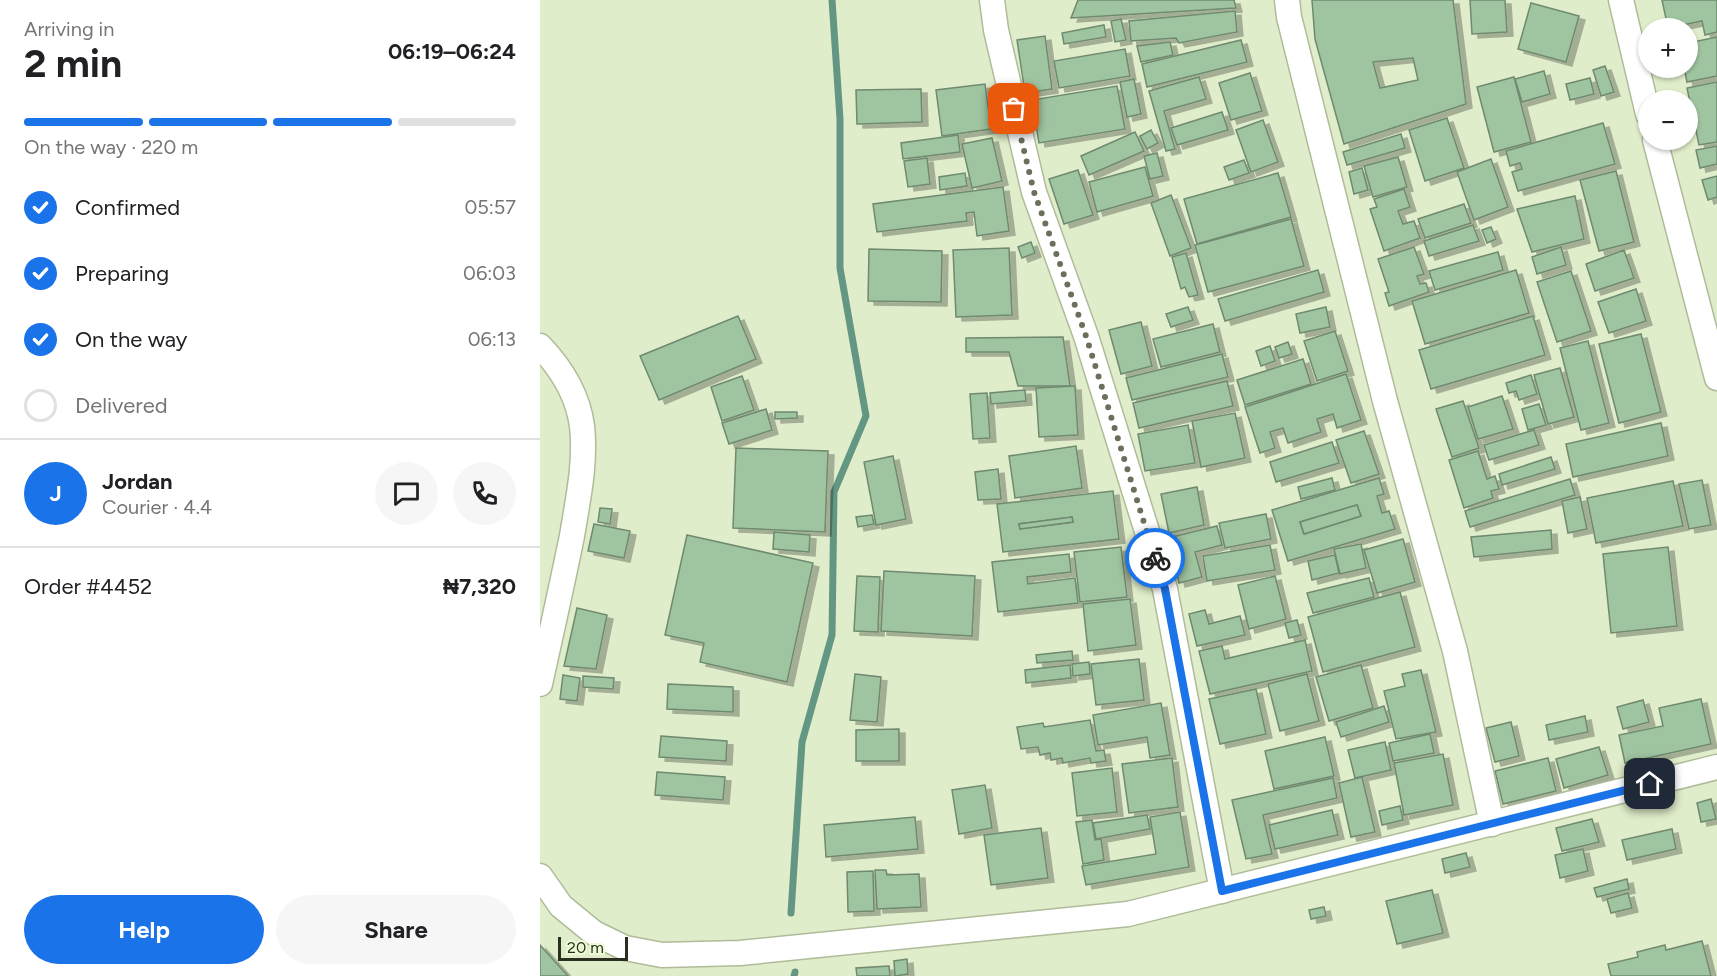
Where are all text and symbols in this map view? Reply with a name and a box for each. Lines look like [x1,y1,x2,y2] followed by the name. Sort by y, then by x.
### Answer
[24,17,114,41] text: Arriving in
[1638,18,1698,150] map controls
[1638,18,1698,78] button: +
[388,38,516,65] text: 06:19–06:24
[24,40,122,87] text: 2 min
[988,83,1039,134] pin
[1638,90,1698,150] button: −
[997,92,1030,125] icon: bag
[24,135,198,159] text: On the way · 220 m
[24,191,57,224] icon: check
[75,194,180,221] text: Confirmed
[464,195,516,219] text: 05:57
[24,257,57,290] icon: check
[75,260,169,287] text: Preparing
[463,261,516,285] text: 06:03
[24,323,57,356] icon: check
[75,326,187,353] text: On the way
[468,327,516,351] text: 06:13
[75,392,168,419] text: Delivered
[375,462,438,525] button: chat
[453,462,516,525] button: phone
[102,468,173,495] text: Jordan
[49,480,62,507] text: J
[102,495,212,519] text: Courier · 4.4
[1125,528,1185,588] courier
[1139,542,1172,575] icon: bike
[24,573,152,600] text: Order #4452
[443,573,516,600] text: ₦7,320
[1624,758,1675,809] pin
[1633,767,1666,800] icon: home
[24,895,264,964] button: Help
[276,895,516,964] button: Share
[558,934,628,962] scale bar
[567,938,604,957] text: 20 m

